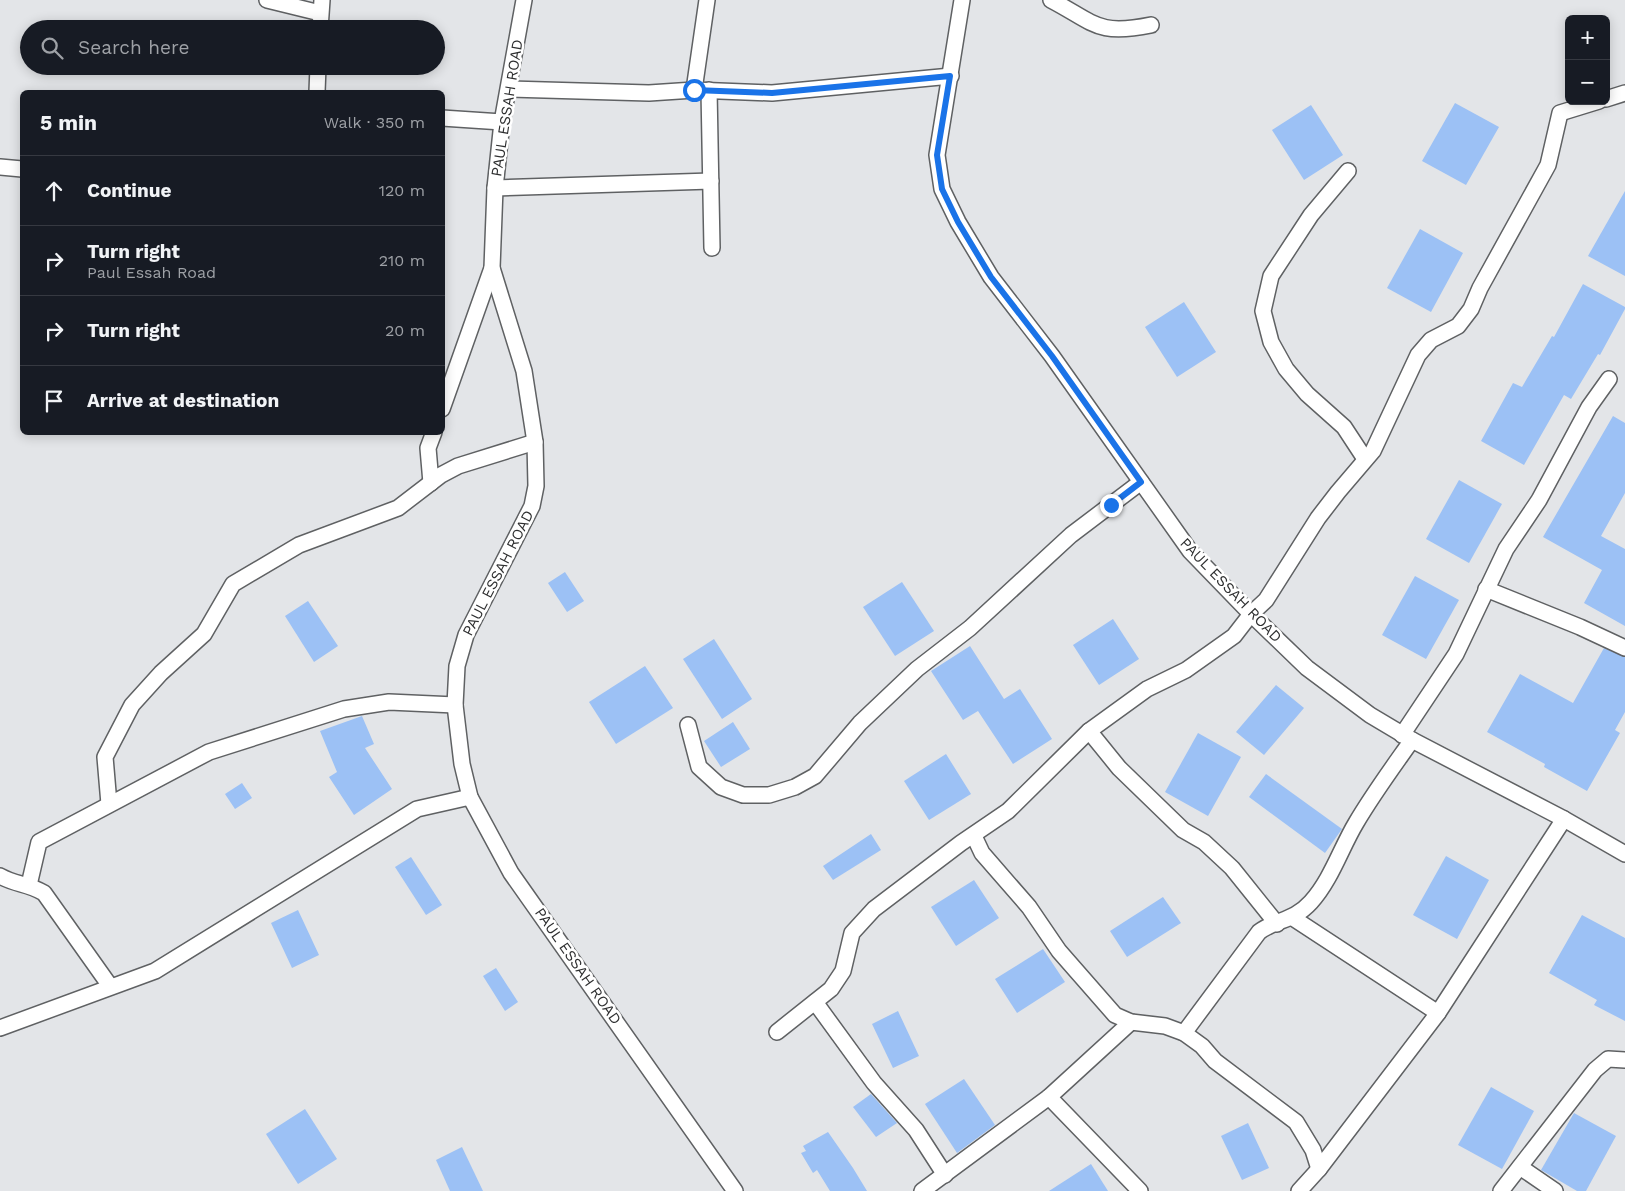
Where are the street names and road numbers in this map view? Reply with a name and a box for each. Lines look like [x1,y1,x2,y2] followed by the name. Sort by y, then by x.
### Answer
[487,38,527,178] street label: PAUL ESSAH ROAD
[459,507,537,639] street label: PAUL ESSAH ROAD
[1176,534,1286,646] street label: PAUL ESSAH ROAD
[531,904,625,1028] street label: PAUL ESSAH ROAD

